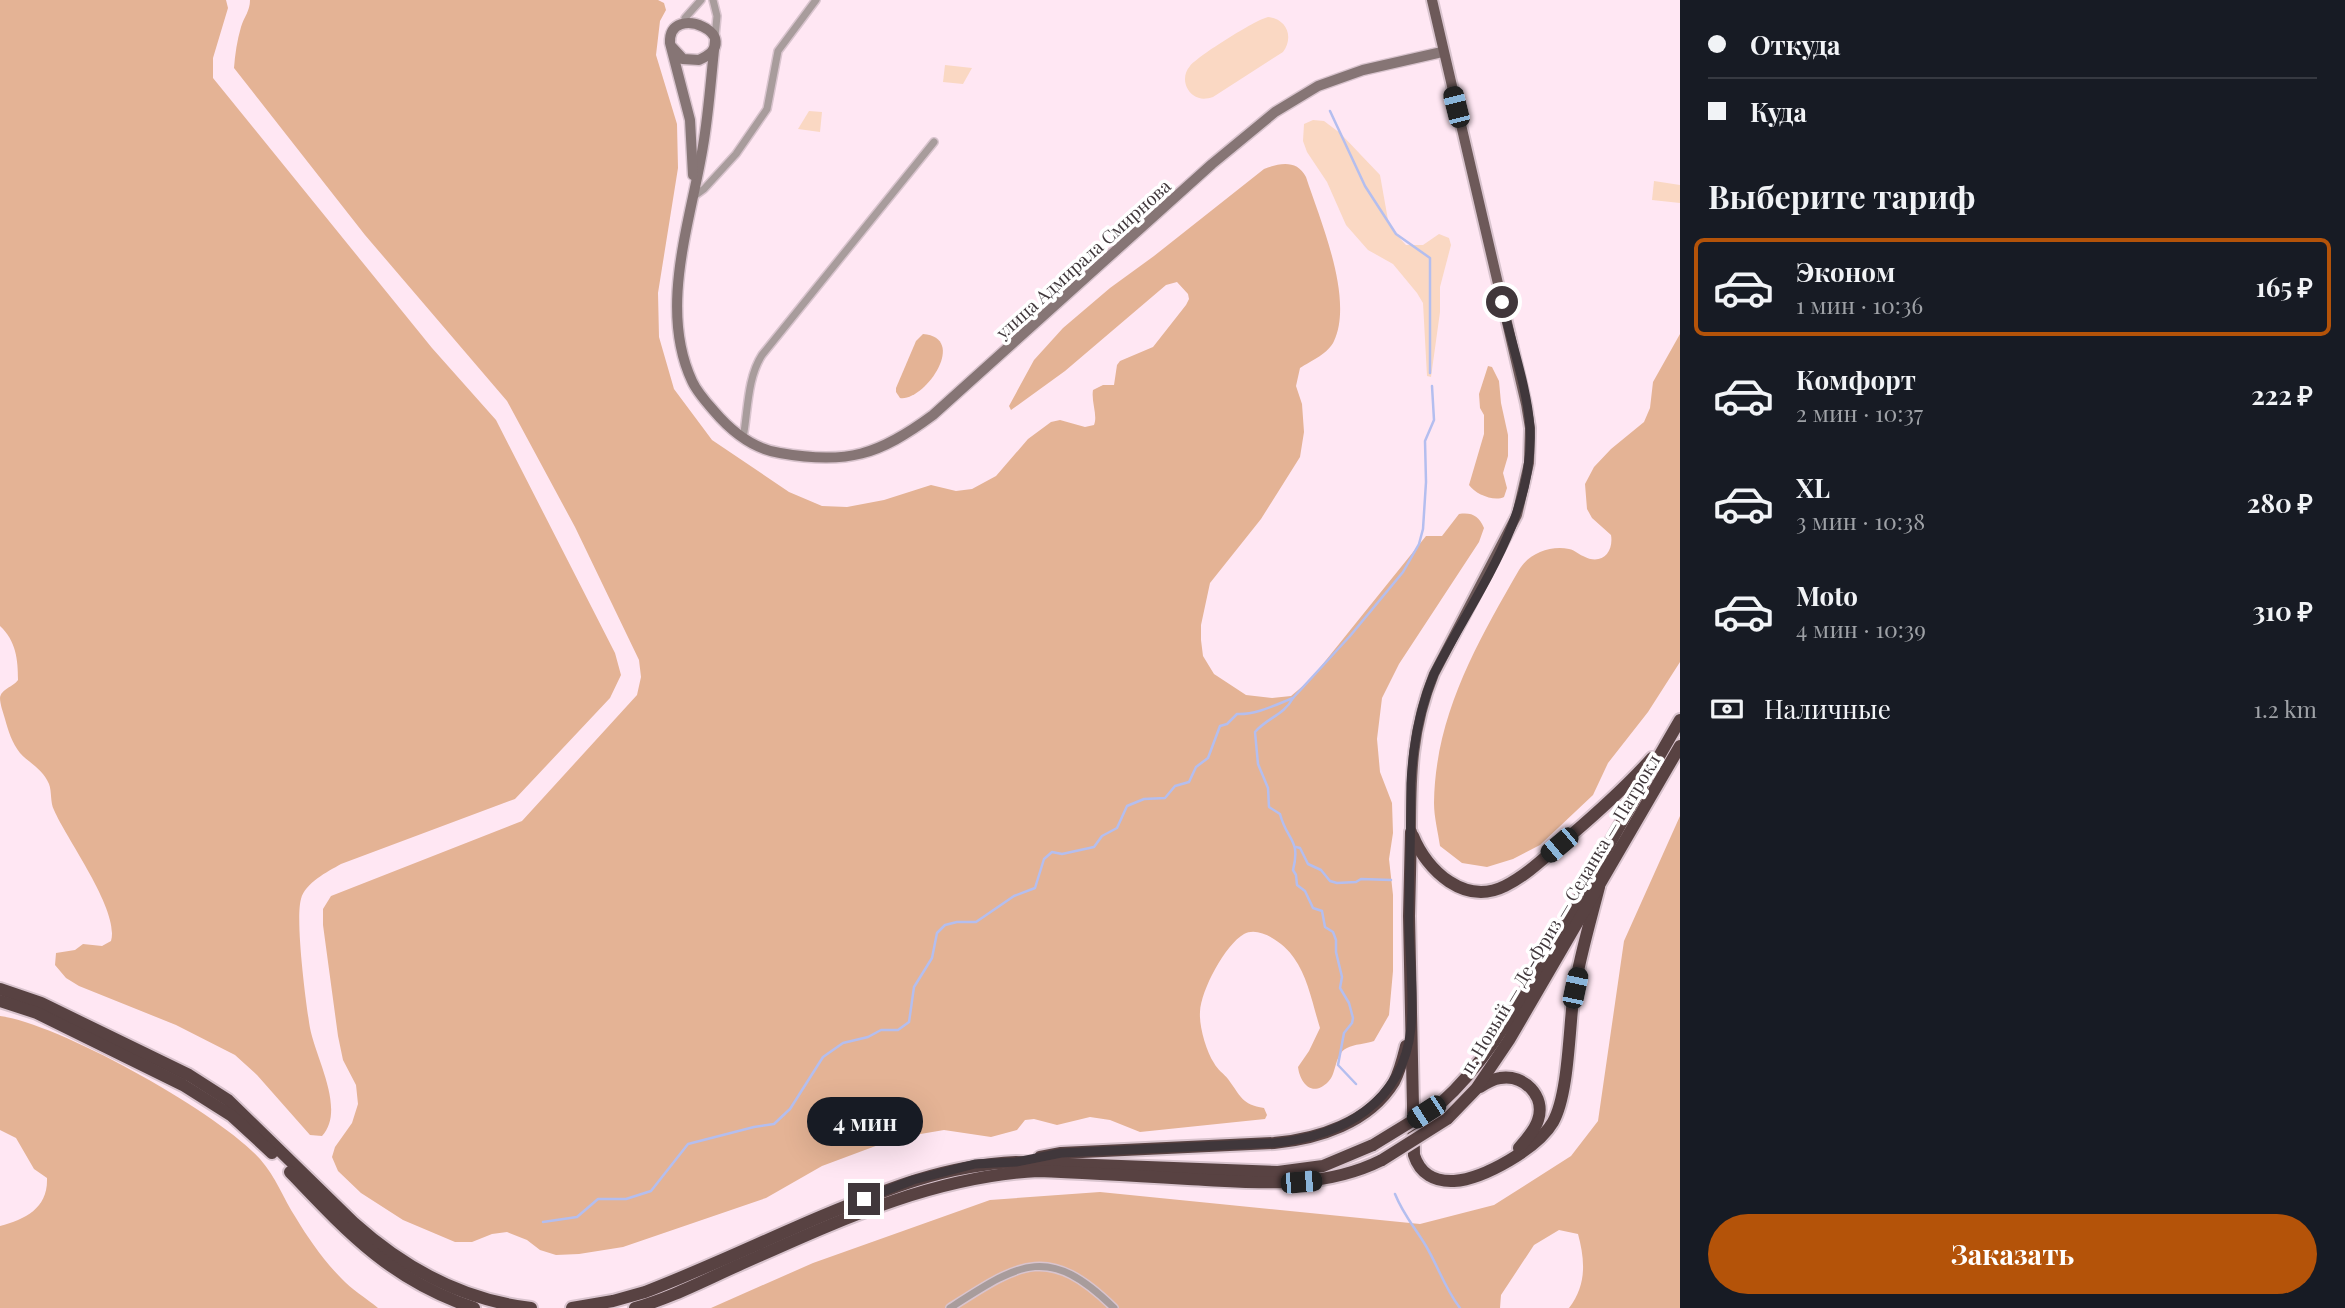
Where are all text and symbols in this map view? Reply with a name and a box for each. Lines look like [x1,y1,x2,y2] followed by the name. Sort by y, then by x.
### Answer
[1750,27,1841,62] text: Откуда
[1441,84,1472,130] car
[1750,94,1807,129] text: Куда
[990,174,1176,345] street label: улица Адмирала Смирнова
[1708,174,1975,217] text: Выберите тариф
[1796,254,1895,289] text: Эконом
[1712,256,1775,319] icon: car
[2256,269,2313,304] text: 165 ₽
[1486,286,1518,318] route start
[1796,289,1923,320] text: 1 мин · 10:36
[1796,362,1916,397] text: Комфорт
[1712,364,1775,427] icon: car
[2251,377,2313,412] text: 222 ₽
[1796,397,1923,428] text: 2 мин · 10:37
[1796,470,1830,505] text: XL
[1712,472,1775,535] icon: car
[2247,485,2313,520] text: 280 ₽
[1796,505,1925,536] text: 3 мин · 10:38
[1796,578,1858,613] text: Moto
[1712,580,1775,643] icon: car
[2252,593,2313,628] text: 310 ₽
[1796,613,1926,644] text: 4 мин · 10:39
[1708,690,1746,728] icon: cash
[1764,691,1891,726] text: Наличные
[2254,693,2317,724] text: 1.2 km
[1455,750,1665,1078] street label: п. Новый — Де-Фриз — Седанка — Патрокл
[1537,823,1582,867] car
[1561,965,1590,1011] car
[1403,1092,1450,1132] car
[806,1098,922,1146] callout: 4 мин
[833,1106,897,1137] text: 4 мин
[1280,1170,1323,1194] car
[848,1183,880,1215] route end
[1708,1214,2317,1294] button: Заказать

